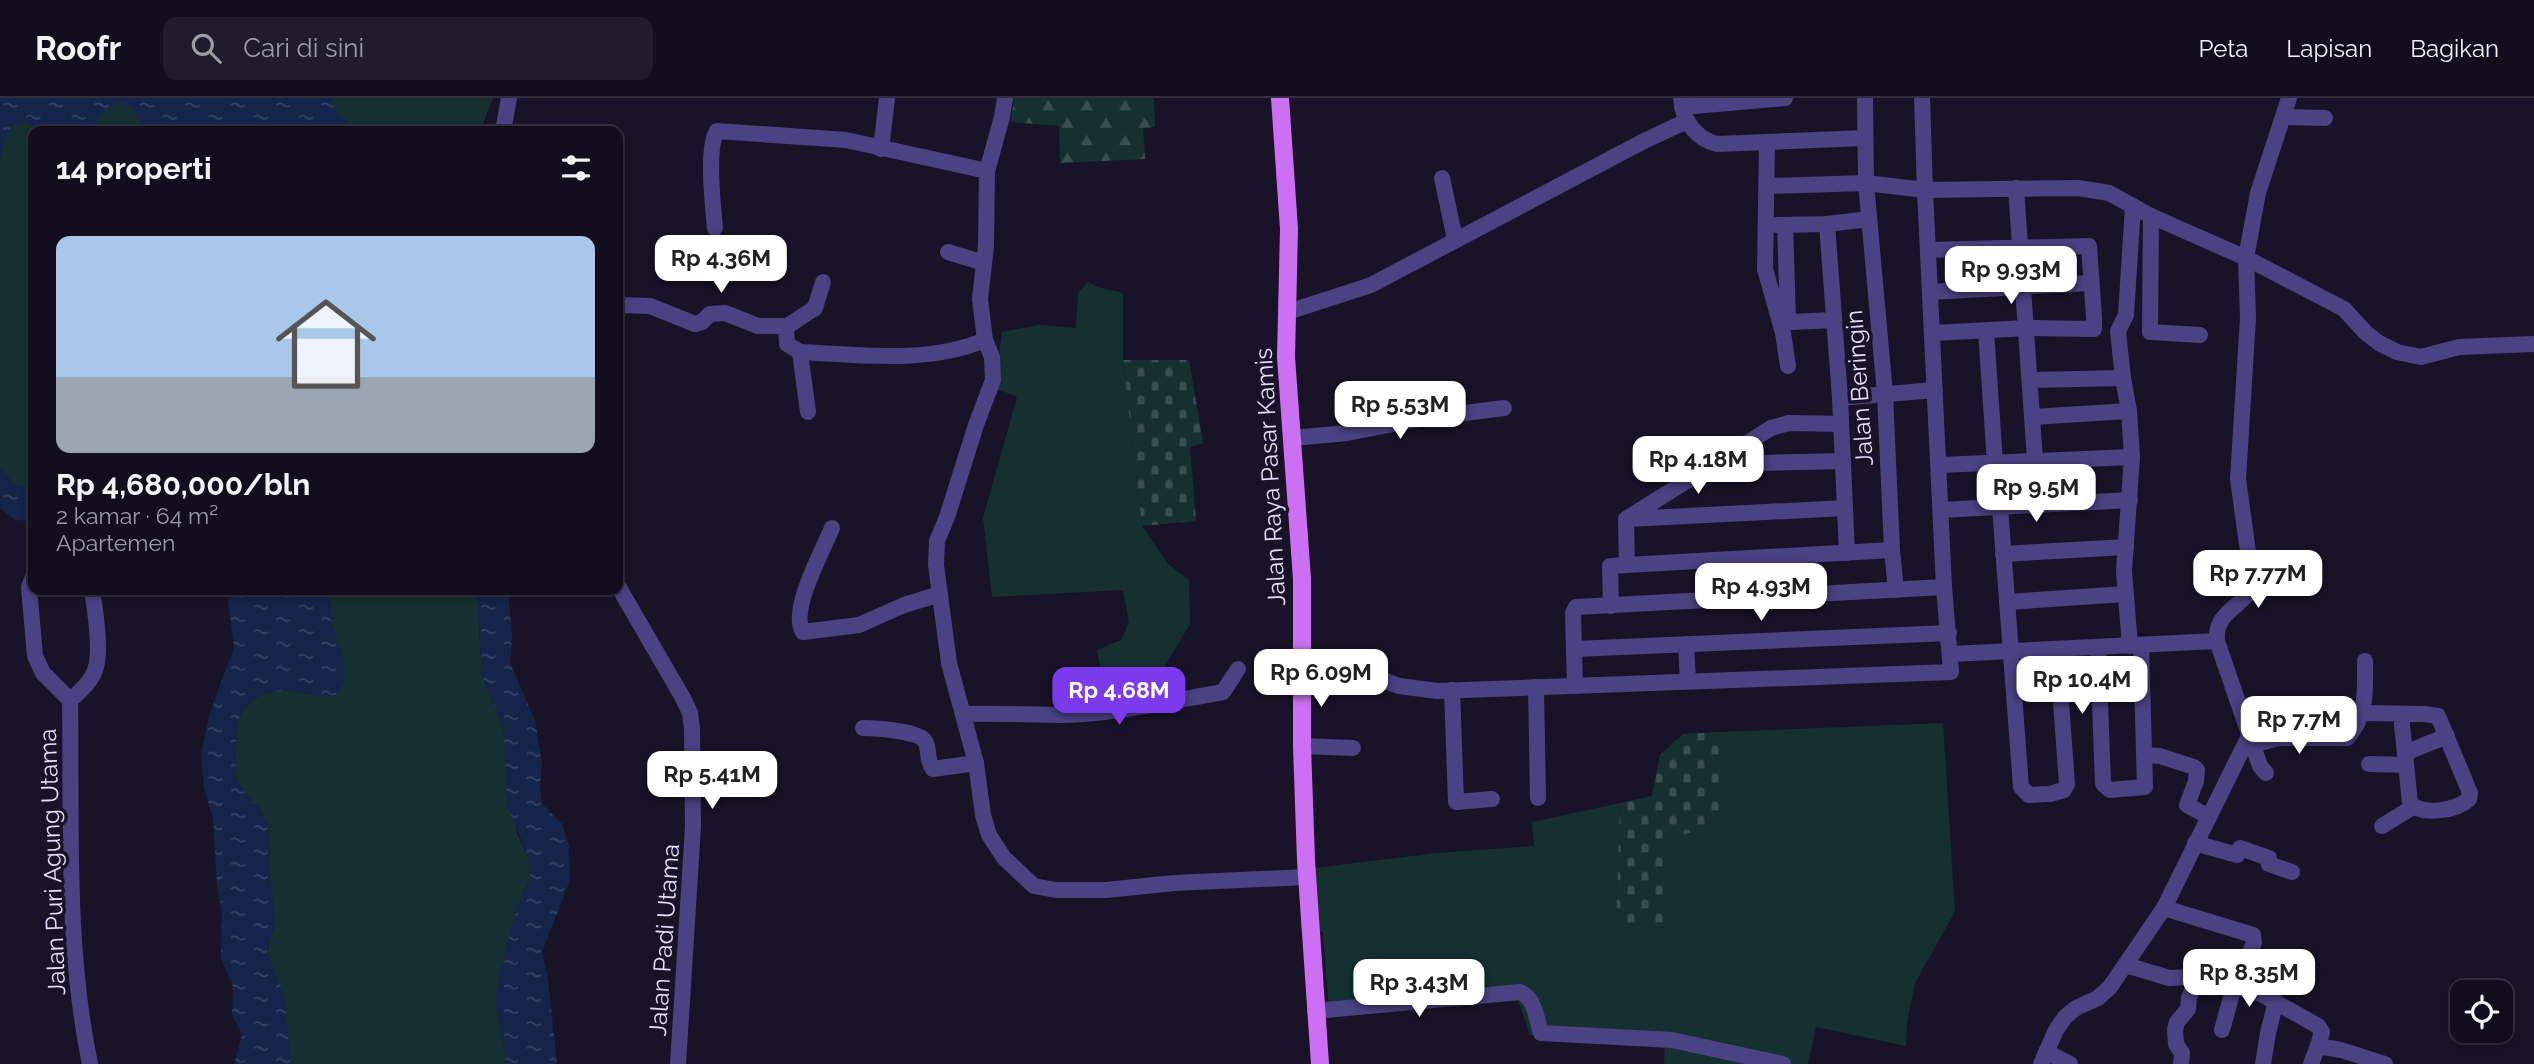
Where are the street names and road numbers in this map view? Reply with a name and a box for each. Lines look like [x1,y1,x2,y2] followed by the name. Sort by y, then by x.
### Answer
[1839,309,1879,467] street label: Jalan Beringin
[1249,347,1291,607] street label: Jalan Raya Pasar Kamis
[33,728,71,996] street label: Jalan Puri Agung Utama
[643,843,685,1037] street label: Jalan Padi Utama

